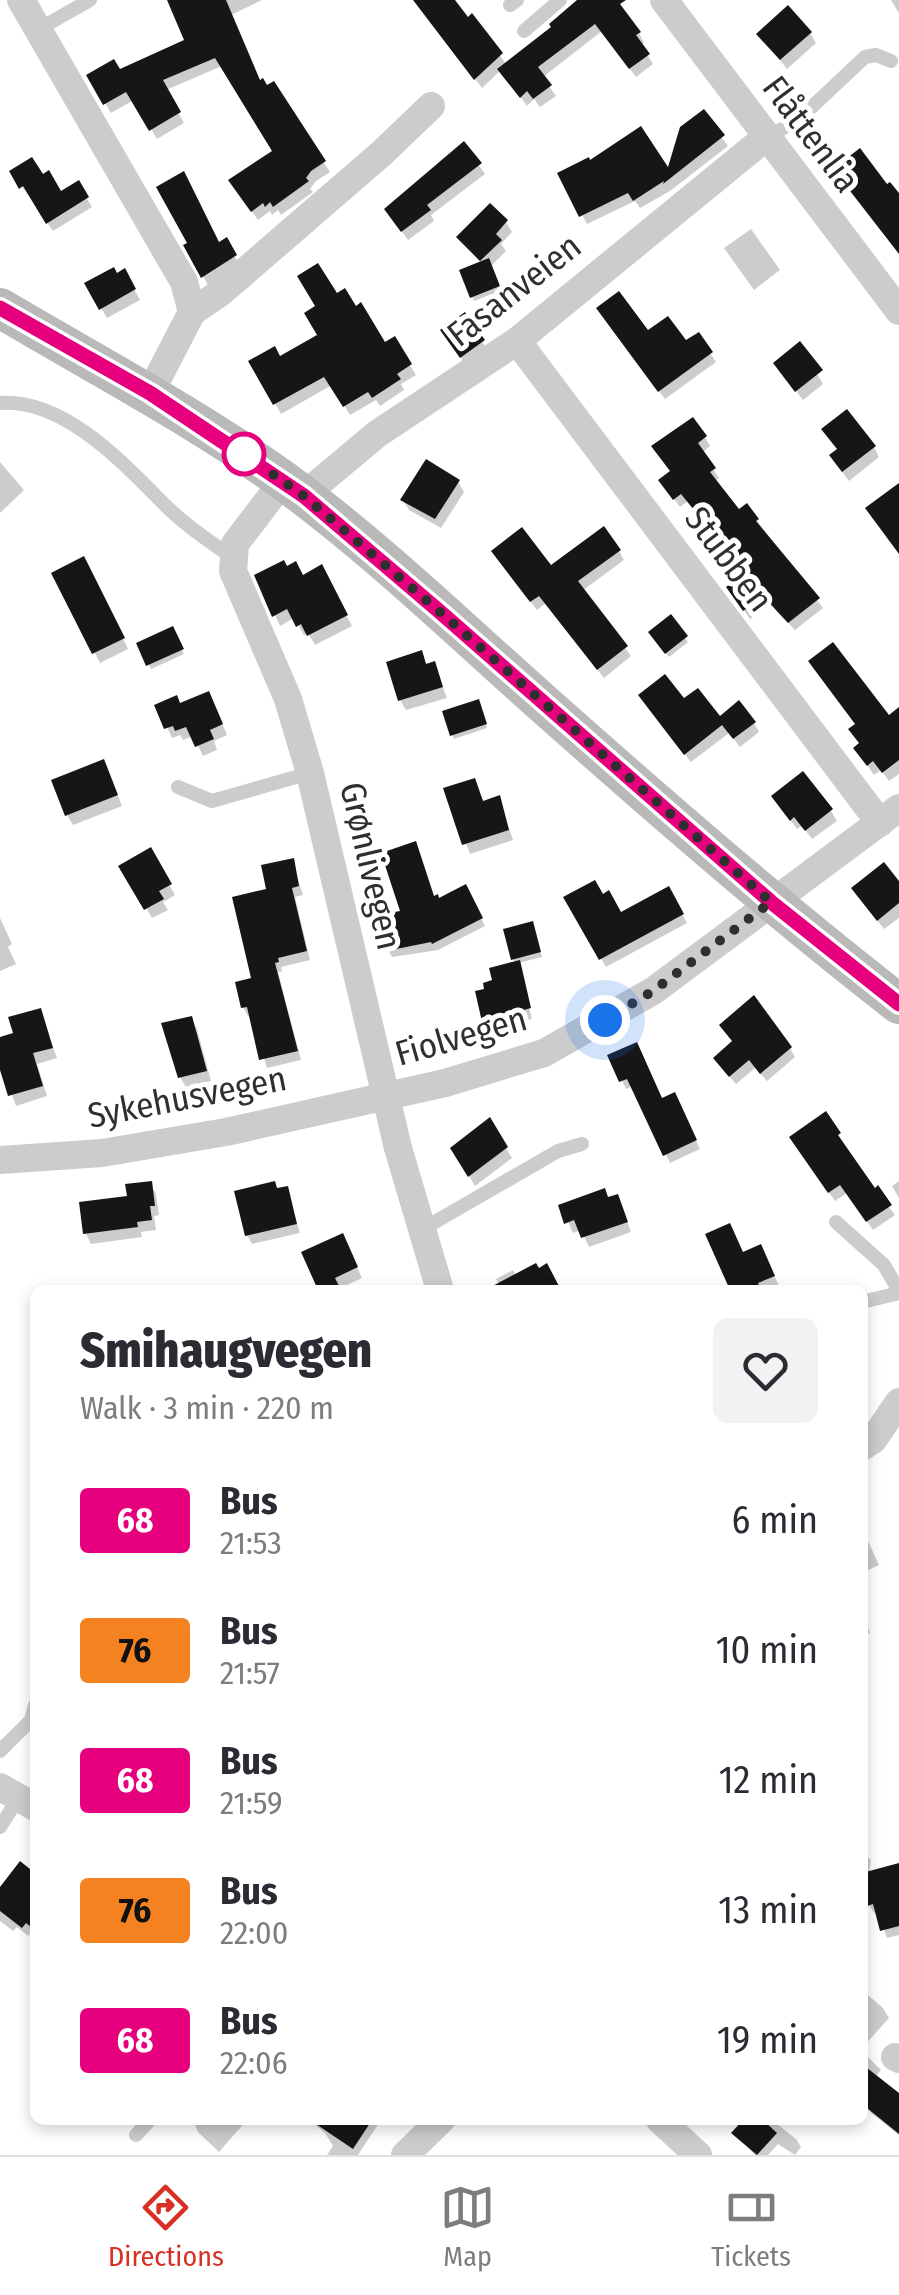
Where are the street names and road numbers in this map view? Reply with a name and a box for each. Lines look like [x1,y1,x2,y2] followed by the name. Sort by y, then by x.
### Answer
[754,68,868,200] street label: Flåttenlia
[439,225,589,355] street label: Fasanveien
[676,498,782,620] street label: Stubben
[331,778,411,954] street label: Grønlivegen
[390,997,532,1075] street label: Fiolvegen
[84,1057,290,1137] street label: Sykehusvegen

